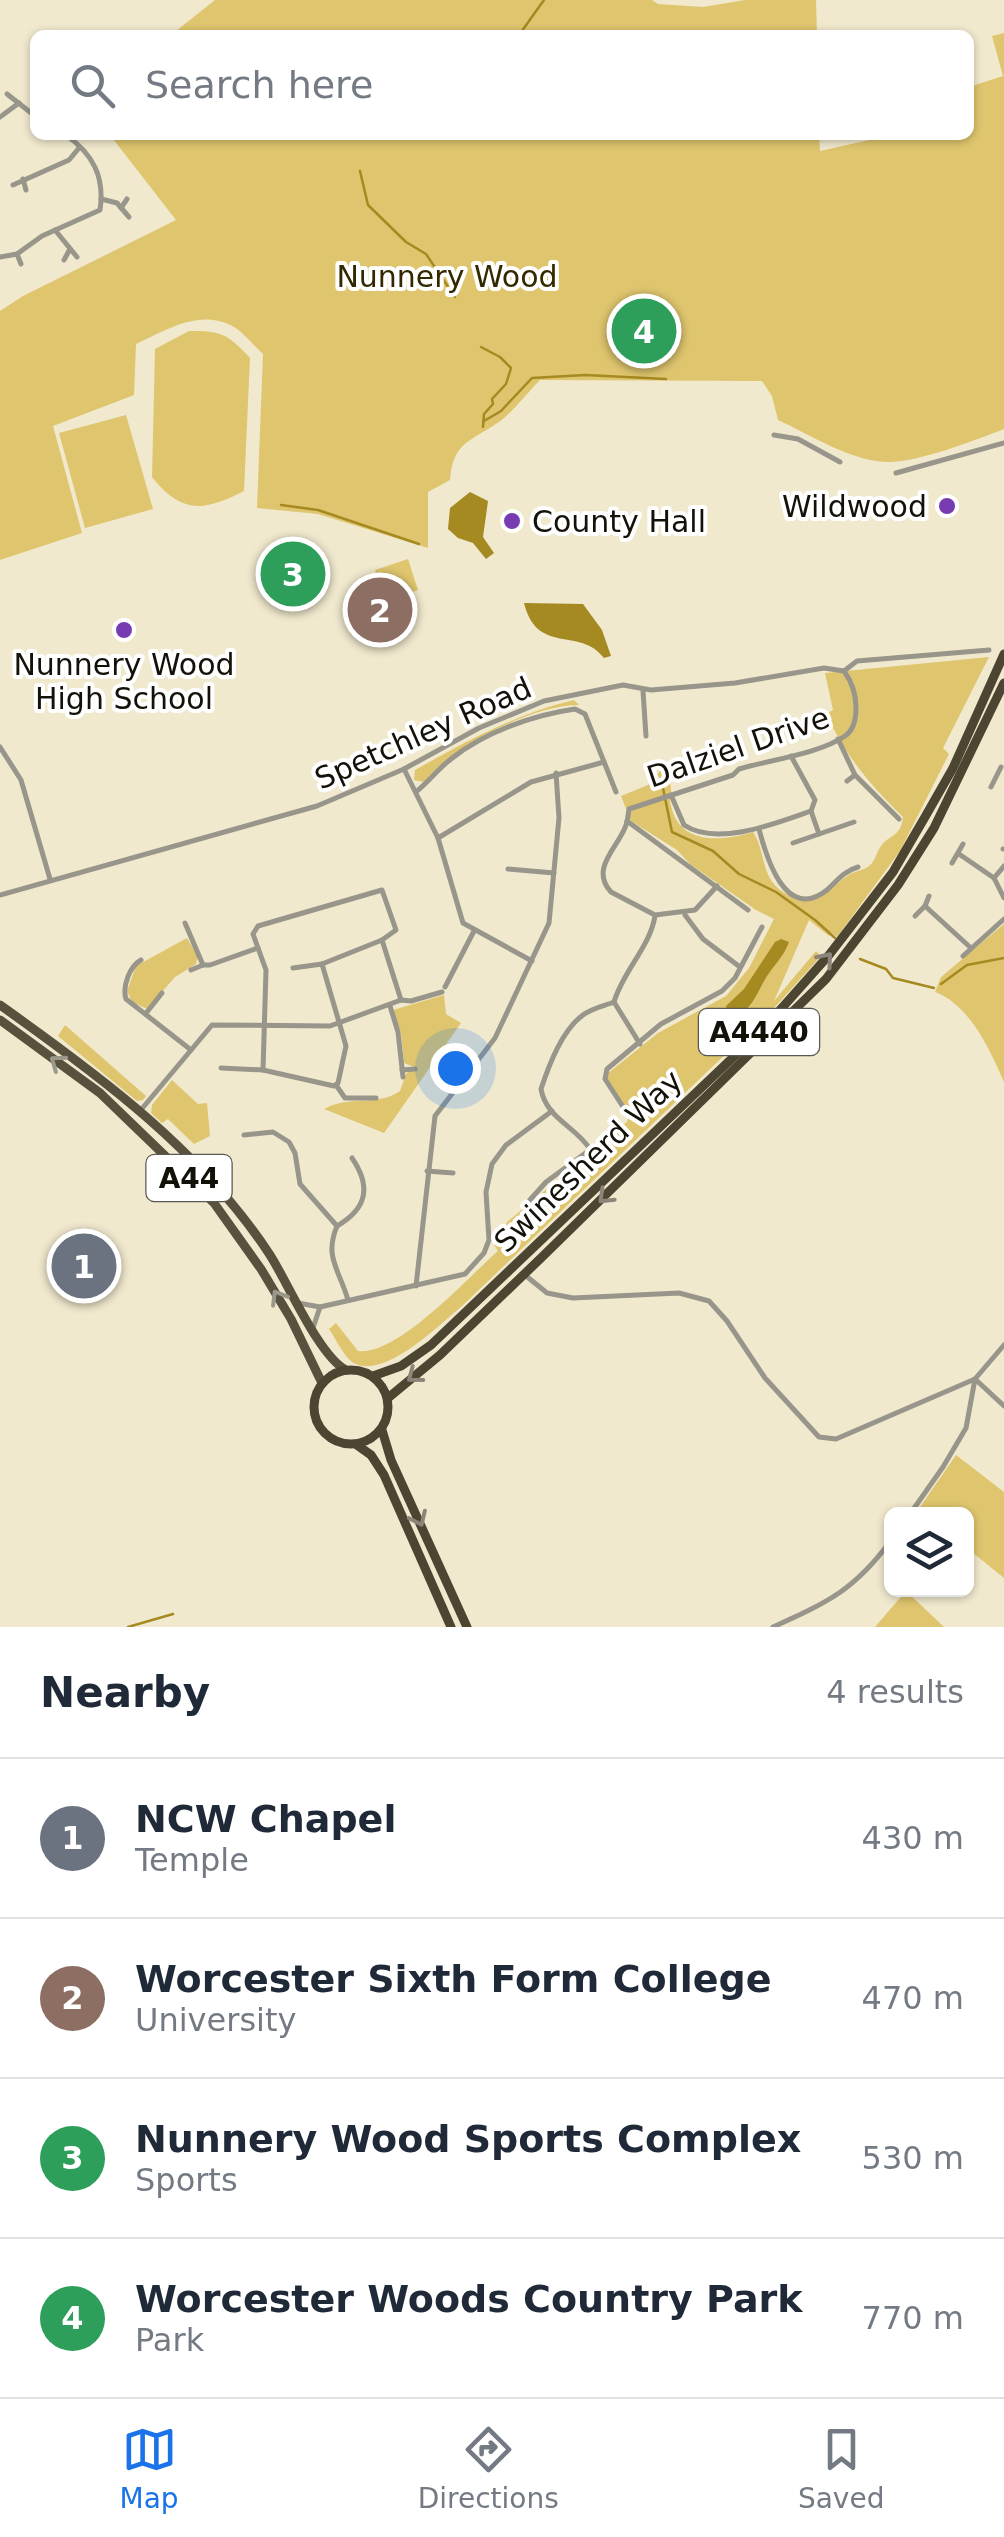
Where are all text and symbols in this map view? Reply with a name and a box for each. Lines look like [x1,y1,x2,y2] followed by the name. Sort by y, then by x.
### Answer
[30,30,974,140] search box
[65,58,120,113] icon: search
[145,63,373,107] text: Search here
[336,259,558,294] park label: Nunnery Wood
[612,294,676,368] pin: 4
[782,489,927,524] place label: Wildwood
[936,495,958,517] marker: Wildwood
[532,504,706,539] place label: County Hall
[501,510,523,532] marker: County Hall
[260,536,326,612] pin: 3
[348,572,412,648] pin: 2
[113,619,135,641] marker: Nunnery Wood High School
[13,647,235,716] place label: Nunnery Wood High School
[309,670,537,796] street label: Spetchley Road
[642,699,834,795] street label: Dalziel Drive
[814,952,832,971] one-way arrow
[699,1009,819,1055] road number: A4440
[430,1043,481,1094] your location
[50,1056,68,1073] one-way arrow
[487,1063,689,1259] street label: Swinesherd Way
[146,1155,232,1201] road number: A44
[599,1185,617,1203] one-way arrow
[52,1228,116,1304] pin: 1
[271,1290,290,1308] one-way arrow
[407,1364,425,1382] one-way arrow
[884,1507,974,1597] map controls
[884,1507,974,1597] button: layers
[407,1509,427,1527] one-way arrow
[40,1668,210,1717] text: Nearby
[826,1673,964,1711] text: 4 results
[135,1797,396,1841] text: NCW Chapel
[61,1819,84,1857] text: 1
[862,1819,964,1857] text: 430 m
[135,1841,249,1879] text: Temple
[135,1957,771,2001] text: Worcester Sixth Form College
[61,1979,84,2017] text: 2
[862,1979,964,2017] text: 470 m
[135,2001,296,2039] text: University
[135,2117,801,2161] text: Nunnery Wood Sports Complex
[61,2139,84,2177] text: 3
[862,2139,964,2177] text: 530 m
[135,2161,238,2199] text: Sports
[135,2277,803,2321] text: Worcester Woods Country Park
[61,2299,84,2337] text: 4
[862,2299,964,2337] text: 770 m
[135,2321,204,2359] text: Park
[120,2422,179,2515] tab: Map
[418,2422,559,2515] tab: Directions
[798,2422,884,2515] tab: Saved

